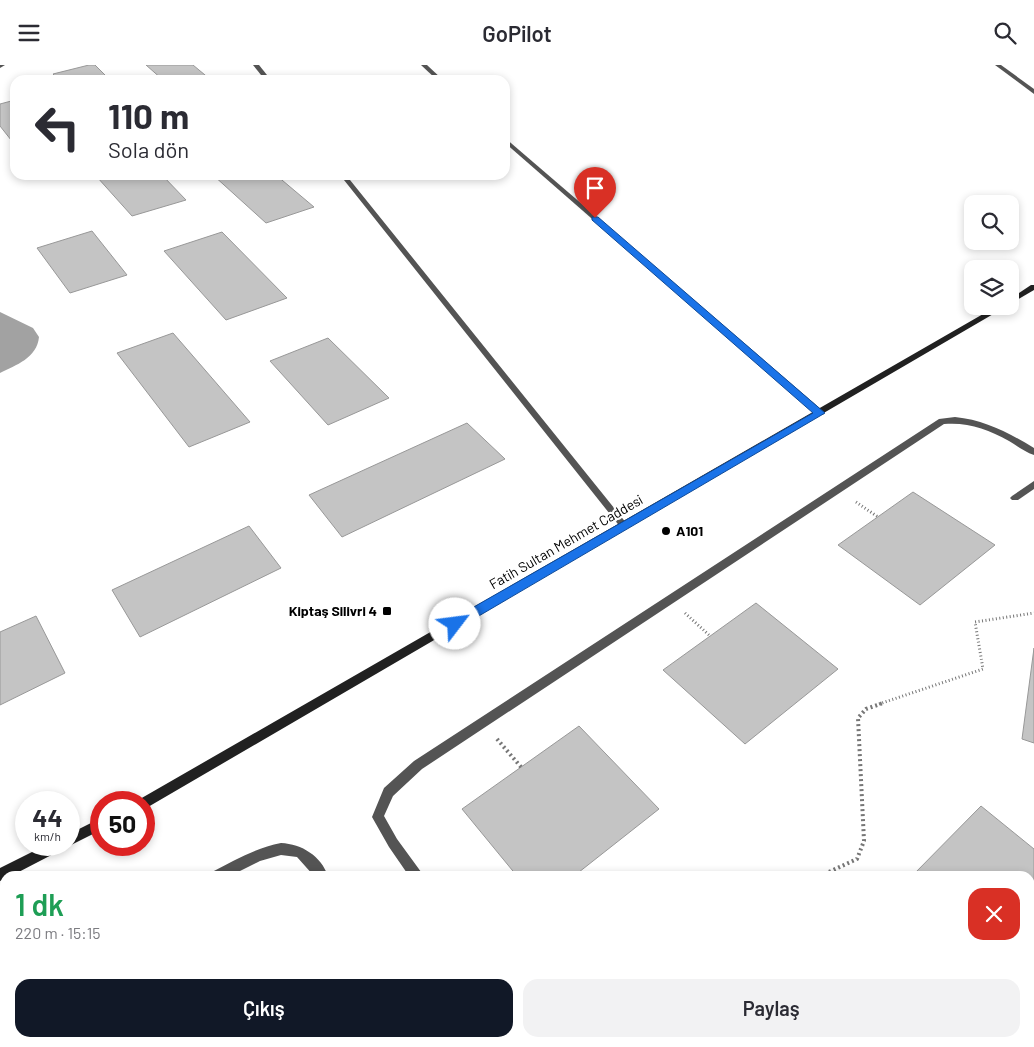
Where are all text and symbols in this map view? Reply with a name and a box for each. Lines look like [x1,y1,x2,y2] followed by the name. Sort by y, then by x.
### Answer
[15,19,43,47] icon: menu
[991,19,1019,47] icon: search
[482,20,552,46] text: GoPilot
[108,94,189,136] text: 110 m
[25,95,90,160] icon: left
[108,136,189,162] text: Sola dön
[574,167,616,218] pin
[581,174,609,202] icon: arrive
[964,195,1019,315] map controls
[964,195,1019,250] button: search
[964,260,1019,315] button: layers
[486,491,645,592] street label: Fatih Sultan Mehmet Caddesi
[676,522,703,539] place label: A101
[660,525,672,537] marker: A101
[428,597,480,649] position arrow
[289,602,377,619] place label: Kiptaş Silivri 4
[381,605,393,617] marker: Kiptaş Silivri 4
[90,791,155,856] speed limit sign: 50
[32,802,63,832] text: 44
[34,829,61,843] text: km/h
[15,886,64,922] text: 1 dk
[968,888,1020,940] button: close
[15,923,100,942] text: 220 m · 15:15
[15,979,513,1037] button: Çıkış
[523,979,1020,1037] button: Paylaş

